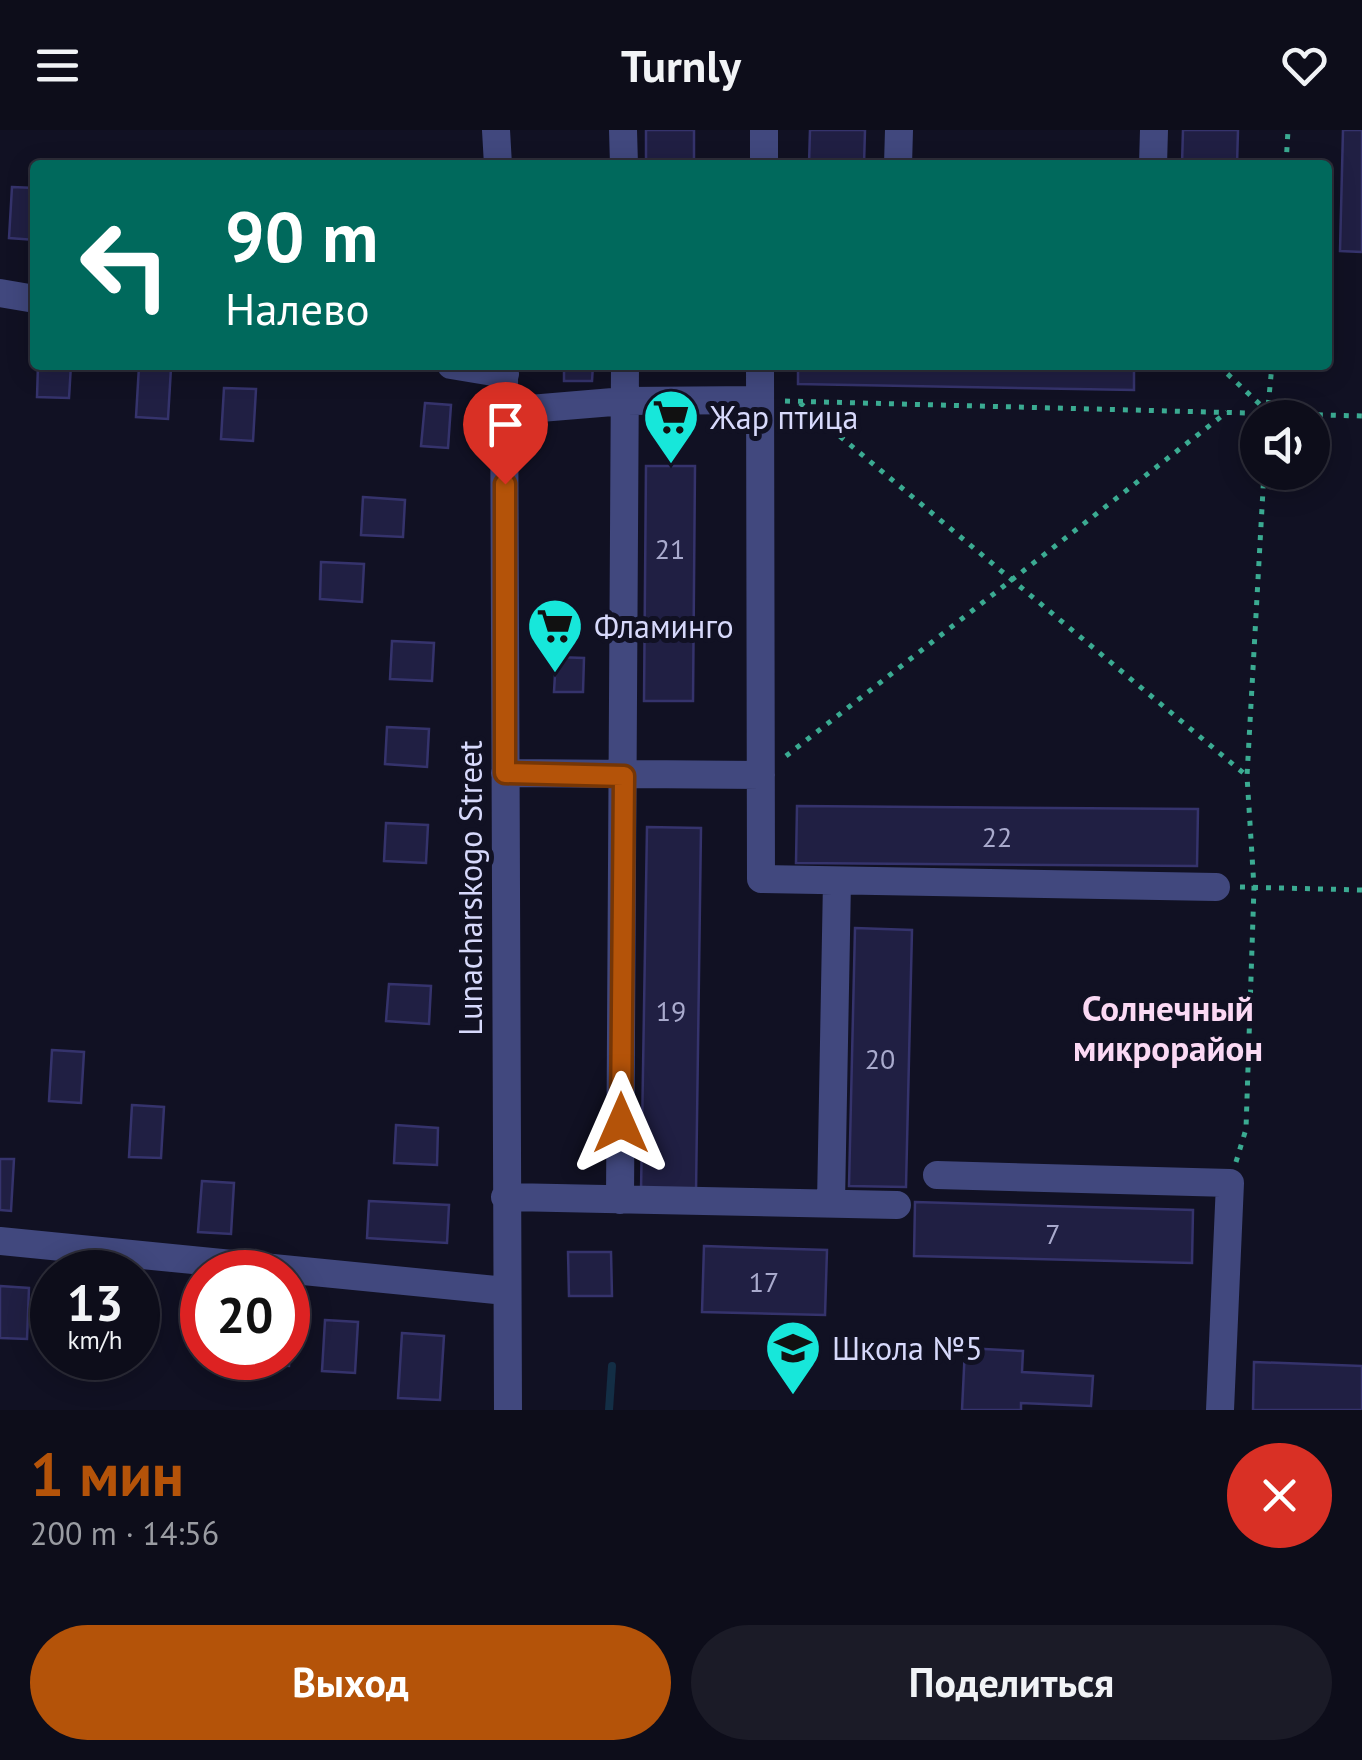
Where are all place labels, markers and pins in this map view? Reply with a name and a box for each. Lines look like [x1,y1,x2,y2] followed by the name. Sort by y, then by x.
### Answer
[463,382,548,485] pin
[641,387,701,466] supermarket icon: Жар птица
[709,396,858,438] place label: Жар птица
[525,596,585,675] supermarket icon: Фламинго
[594,605,734,647] place label: Фламинго
[763,1318,823,1397] school or university icon: Школа №5
[832,1327,983,1369] place label: Школа №5

